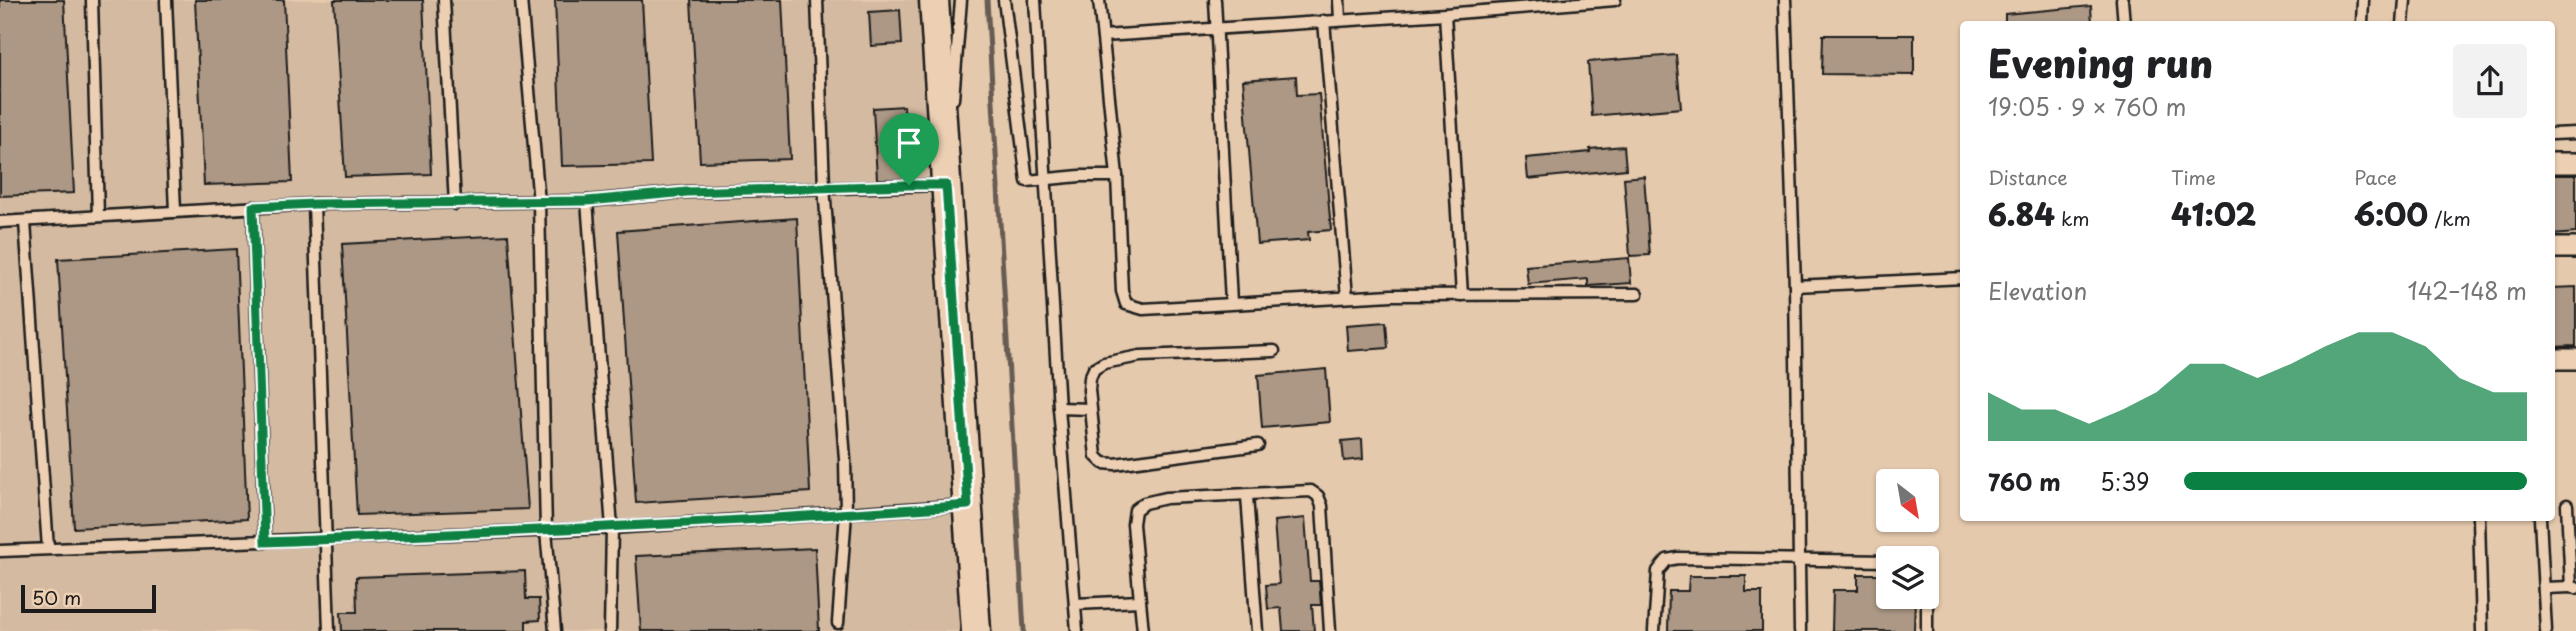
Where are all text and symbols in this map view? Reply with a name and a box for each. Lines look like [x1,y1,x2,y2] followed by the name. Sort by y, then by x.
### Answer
[1988,34,2213,91] text: Evening run
[2453,44,2527,118] button: share
[1988,89,2186,124] text: 19:05 · 9 × 760 m
[879,113,939,185] pin
[890,124,928,162] icon: arrive
[1988,163,2068,191] text: Distance
[2171,163,2216,191] text: Time
[2354,163,2397,191] text: Pace
[1988,191,2055,236] text: 6.84
[2171,191,2256,236] text: 41:02
[2354,191,2428,236] text: 6:00
[2055,204,2090,232] text: km
[2428,204,2471,232] text: /km
[1988,273,2087,308] text: Elevation
[2408,273,2527,308] text: 142–148 m
[1988,464,2061,499] text: 760 m
[2100,464,2150,499] text: 5:39
[1876,469,1939,532] north arrow
[1876,469,1939,609] map controls
[1876,546,1939,609] button: layers
[21,582,156,614] scale bar
[32,583,81,611] text: 50 m

